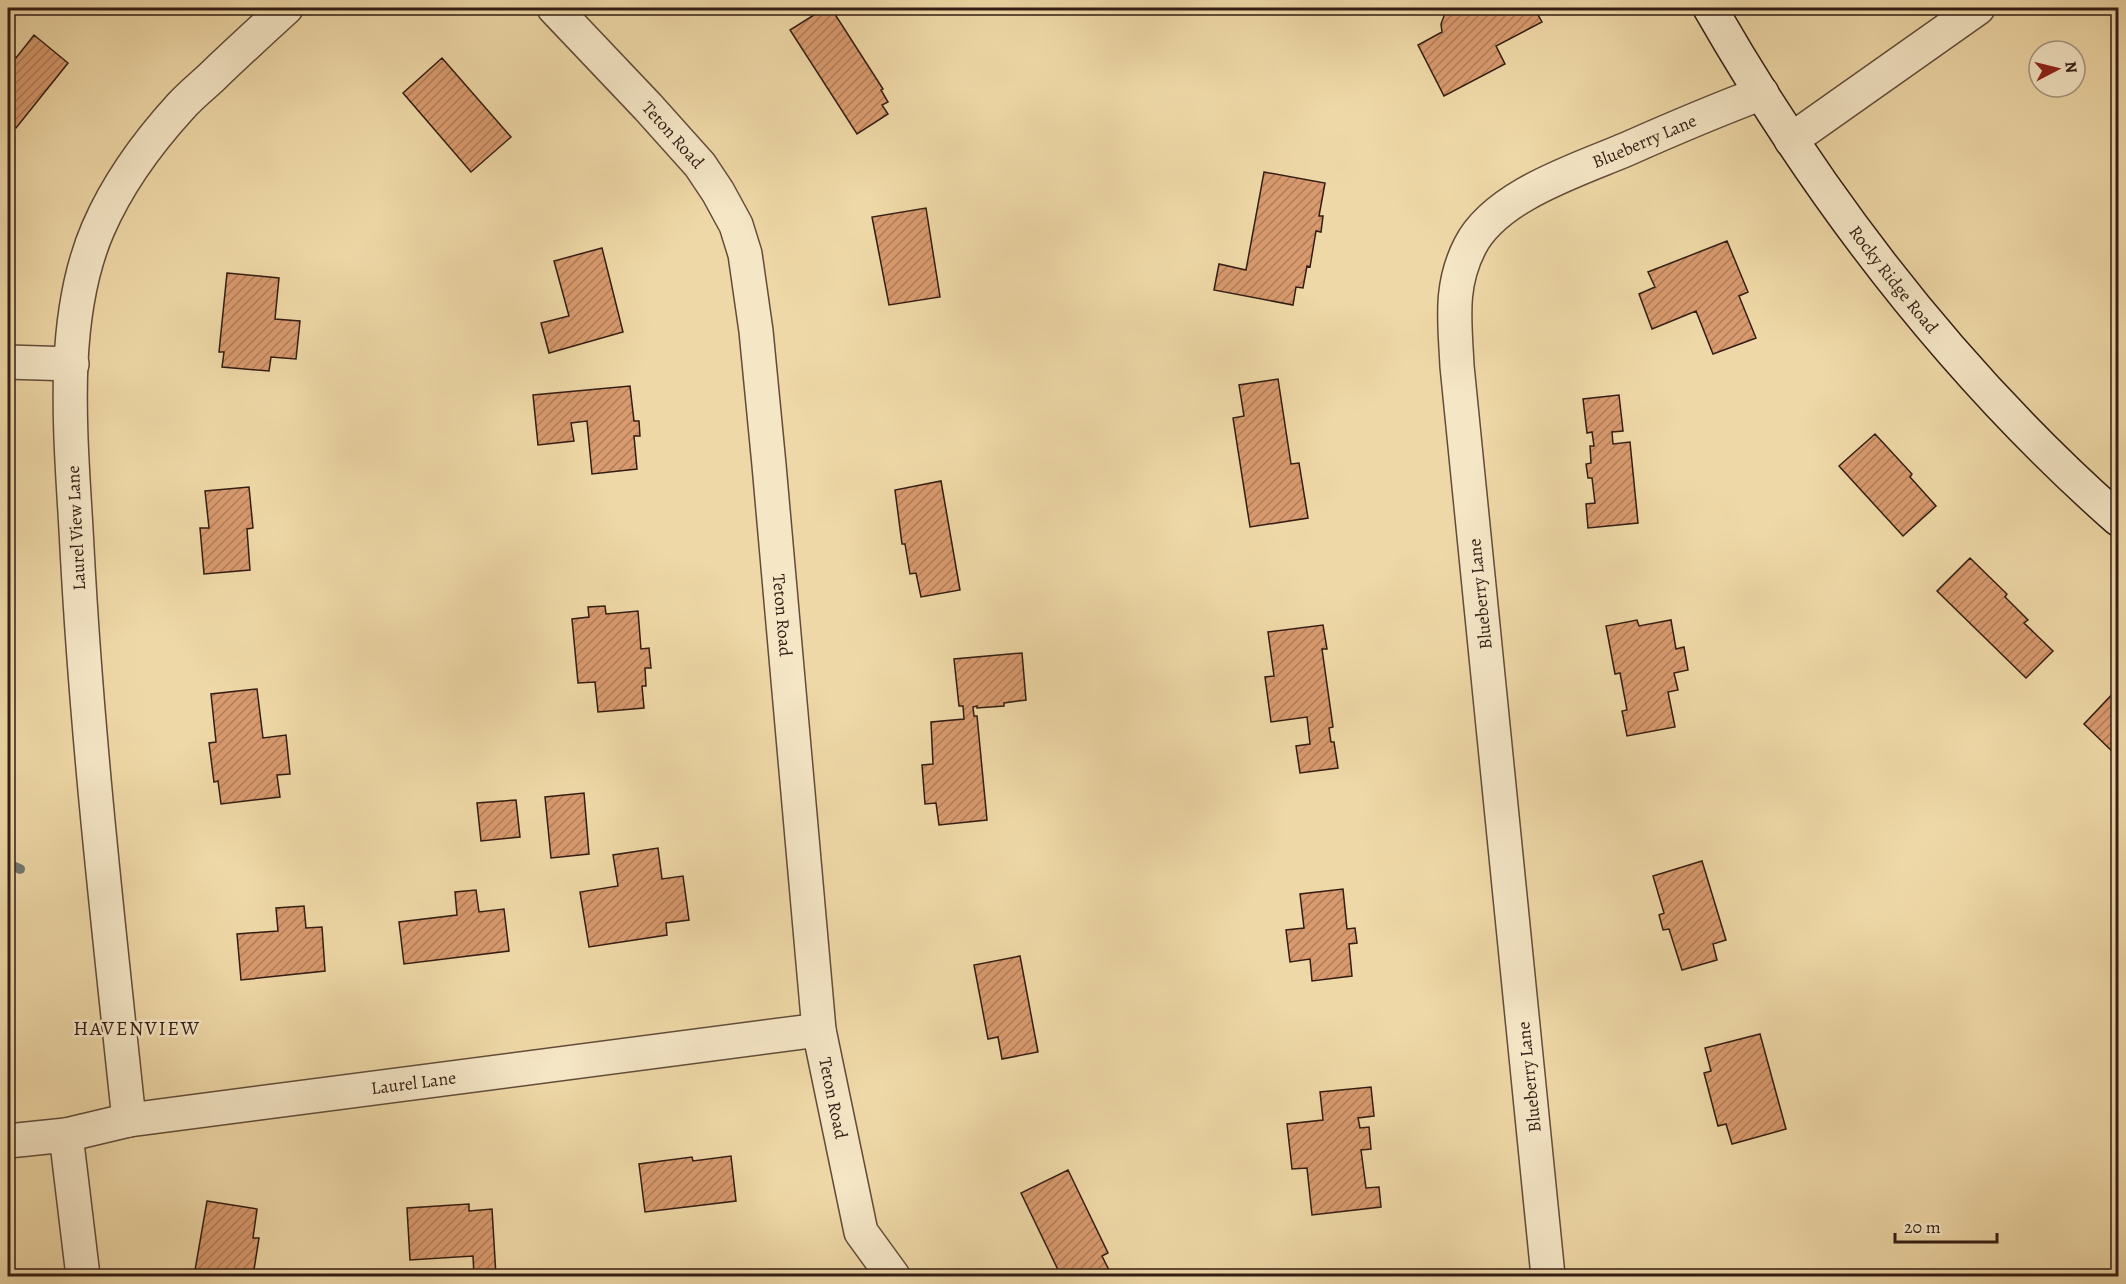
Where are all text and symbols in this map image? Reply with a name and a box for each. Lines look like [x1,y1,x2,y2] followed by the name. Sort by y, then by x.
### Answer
[2027,39,2087,99] north arrow
[2059,60,2083,75] text: N
[636,96,710,174] street label: Teton Road
[1589,108,1700,174] street label: Blueberry Lane
[1843,221,1944,339] street label: Rocky Ridge Road
[61,465,91,591] street label: Laurel View Lane
[1462,537,1498,651] street label: Blueberry Lane
[767,573,798,658] street label: Teton Road
[73,1015,201,1042] district label: HAVENVIEW
[1511,1020,1547,1134] street label: Blueberry Lane
[813,1055,853,1141] street label: Teton Road
[370,1065,457,1100] street label: Laurel Lane
[1895,1206,1997,1244] scale bar
[1904,1215,1941,1239] text: 20 m

